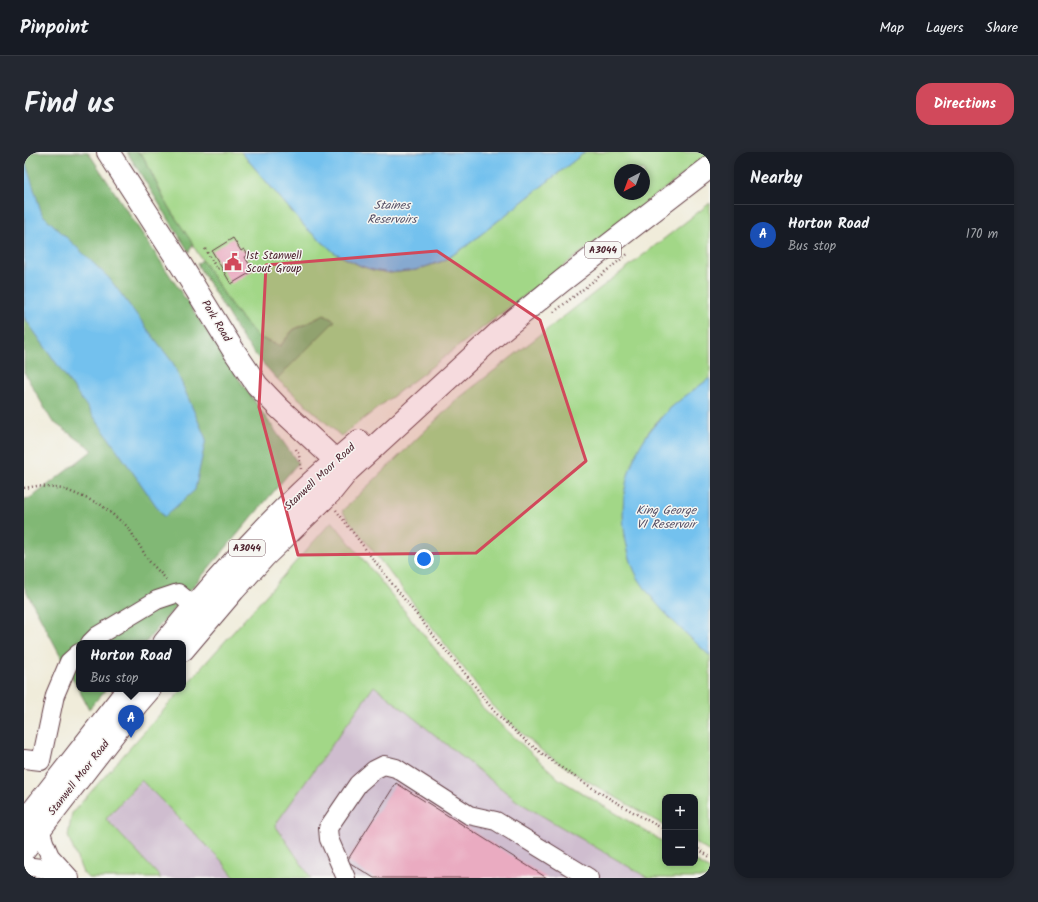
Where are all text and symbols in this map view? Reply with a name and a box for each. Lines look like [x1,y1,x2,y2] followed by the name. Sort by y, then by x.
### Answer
[20,13,89,43] text: Pinpoint
[880,17,904,39] text: Map
[926,17,964,39] text: Layers
[986,17,1018,39] text: Share
[24,82,115,127] text: Find us
[916,83,1014,125] button: Directions
[614,164,650,200] north arrow
[750,165,802,192] text: Nearby
[367,196,419,229] water label: Staines Reservoirs
[788,212,869,236] text: Horton Road
[759,224,767,245] text: A
[966,224,998,245] text: 170 m
[788,236,836,257] text: Bus stop
[585,242,621,258] road number: A3044
[246,247,302,278] place label: 1st Stanwell Scout Group
[223,252,243,272] public building icon: 1st Stanwell Scout Group
[196,296,236,346] street label: Park Road
[280,439,360,515] street label: Stanwell Moor Road
[636,501,699,534] water label: King George VI Reservoir
[229,540,265,556] road number: A3044
[414,549,434,569] your location
[76,640,186,692] popup
[90,644,172,668] text: Horton Road
[90,668,138,689] text: Bus stop
[118,705,144,738] pin: A
[44,736,115,820] street label: Stanwell Moor Road
[662,794,698,866] map controls
[662,794,698,830] button: +
[662,830,698,866] button: −

